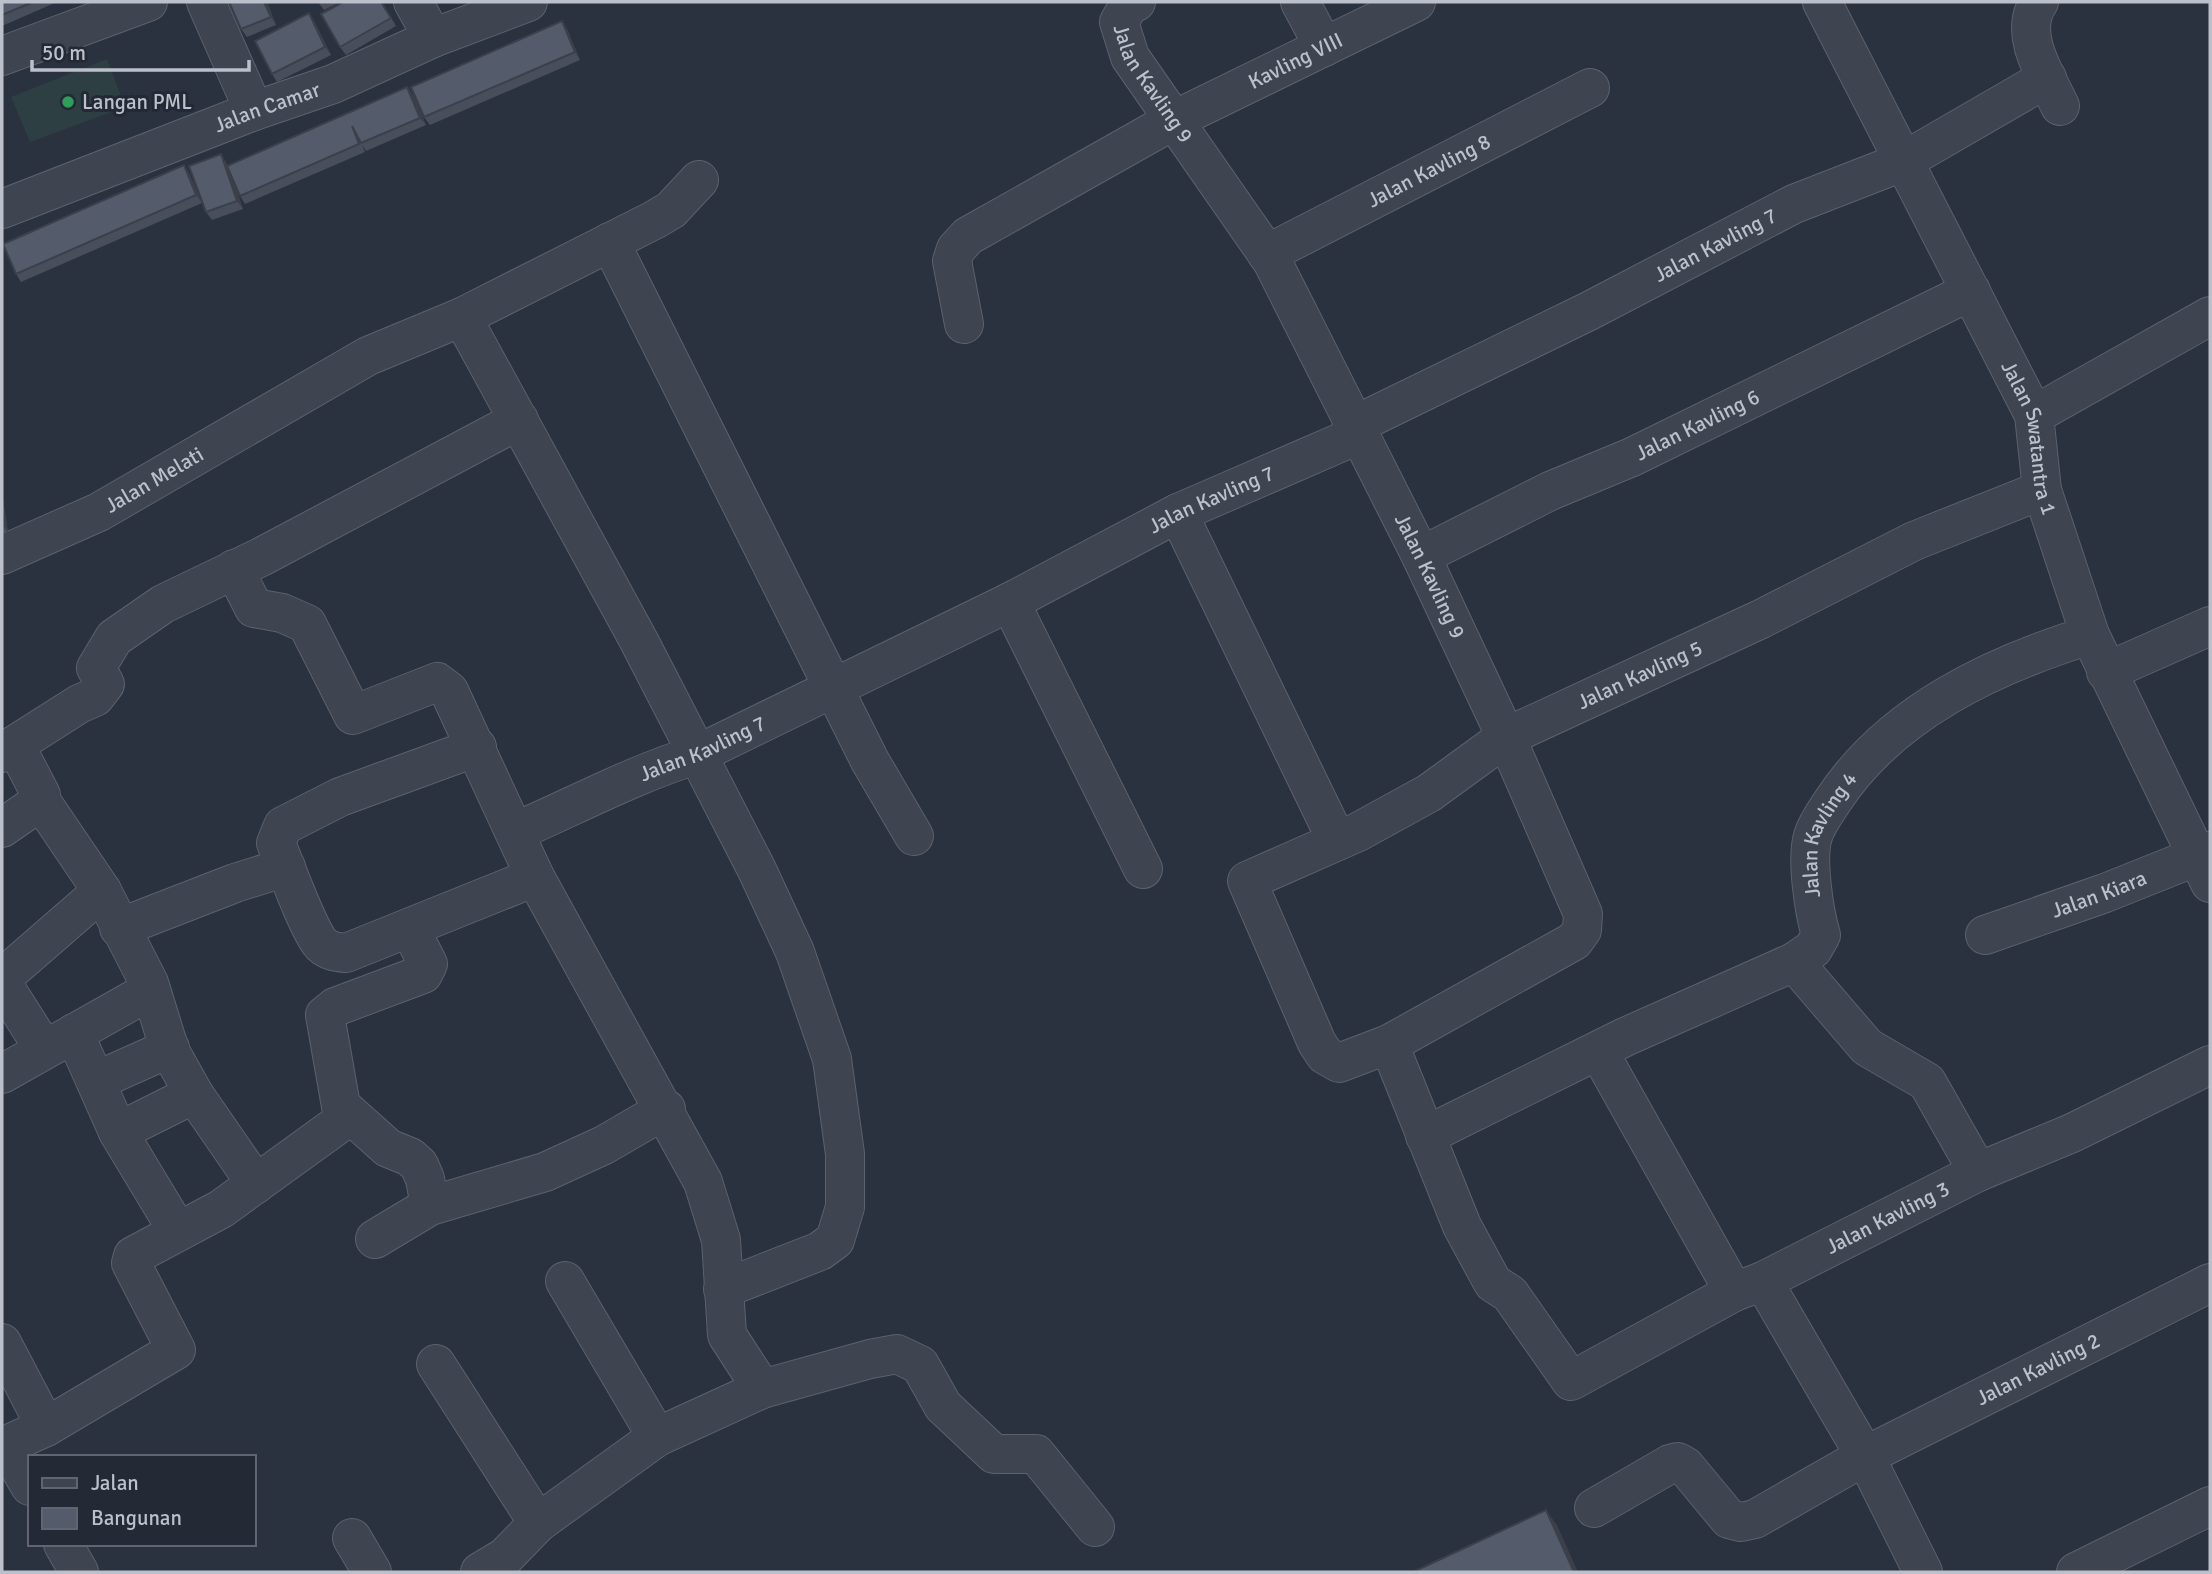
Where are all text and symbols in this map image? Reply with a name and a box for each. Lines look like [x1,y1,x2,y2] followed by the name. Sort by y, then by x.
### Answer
[1108,21,1199,148] street label: Jalan Kavling 9
[1244,27,1347,95] street label: Kavling VIII
[32,28,248,72] scale bar
[42,40,86,66] text: 50 m
[210,76,324,138] street label: Jalan Camar
[82,89,192,115] place label: Langan PML
[60,94,76,110] marker: Langan PML
[1363,128,1495,213] street label: Jalan Kavling 8
[1649,202,1781,288] street label: Jalan Kavling 7
[1995,356,2062,518] street label: Jalan Swatantra 1
[1631,384,1764,466] street label: Jalan Kavling 6
[100,441,208,519] street label: Jalan Melati
[1144,460,1278,539] street label: Jalan Kavling 7
[1389,509,1471,643] street label: Jalan Kavling 9
[1573,635,1707,715] street label: Jalan Kavling 5
[635,710,770,787] street label: Jalan Kavling 7
[1797,766,1862,899] street label: Jalan Kavling 4
[2048,865,2150,924] street label: Jalan Kiara
[1821,1176,1954,1260] street label: Jalan Kavling 3
[1972,1327,2104,1411] street label: Jalan Kavling 2
[28,1455,256,1546] legend
[91,1470,139,1496] text: Jalan
[91,1505,182,1531] text: Bangunan

